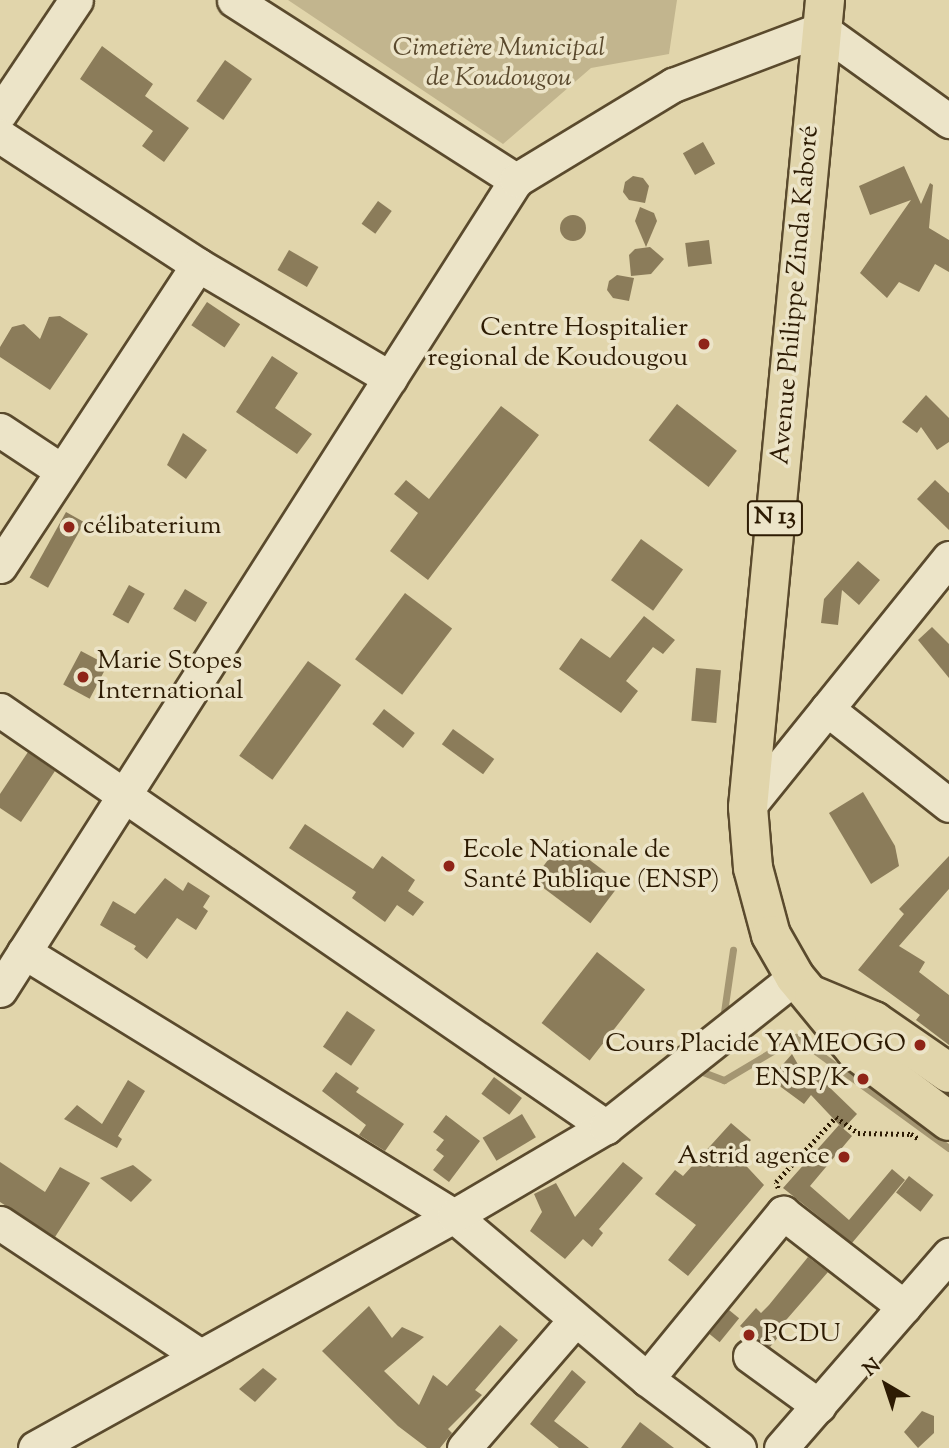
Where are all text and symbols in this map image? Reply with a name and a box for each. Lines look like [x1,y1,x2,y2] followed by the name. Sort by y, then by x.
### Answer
[393,33,605,94] park label: Cimetière Municipal de Koudougou
[766,124,826,466] street label: Avenue Philippe Zinda Kaboré
[427,313,688,374] place label: Centre Hospitalier regional de Koudougou
[694,334,714,354] marker: Centre Hospitalier regional de Koudougou
[745,498,805,538] road number: N 13
[83,511,222,543] place label: célibaterium
[61,519,77,535] marker: célibaterium
[97,646,243,708] place label: Marie Stopes International
[75,669,91,685] marker: Marie Stopes International
[463,835,719,896] place label: Ecole Nationale de Santé Publique (ENSP)
[441,858,457,874] marker: Ecole Nationale de Santé Publique (ENSP)
[605,1029,906,1061] place label: Cours Placide YAMEOGO
[912,1037,928,1053] marker: Cours Placide YAMEOGO
[755,1063,849,1095] place label: ENSP/K
[855,1071,871,1087] marker: ENSP/K
[677,1141,830,1173] place label: Astrid agence
[836,1149,852,1165] marker: Astrid agence
[763,1319,840,1351] place label: PCDU
[741,1327,757,1343] marker: PCDU
[851,1350,921,1420] north arrow
[858,1353,887,1384] text: N

